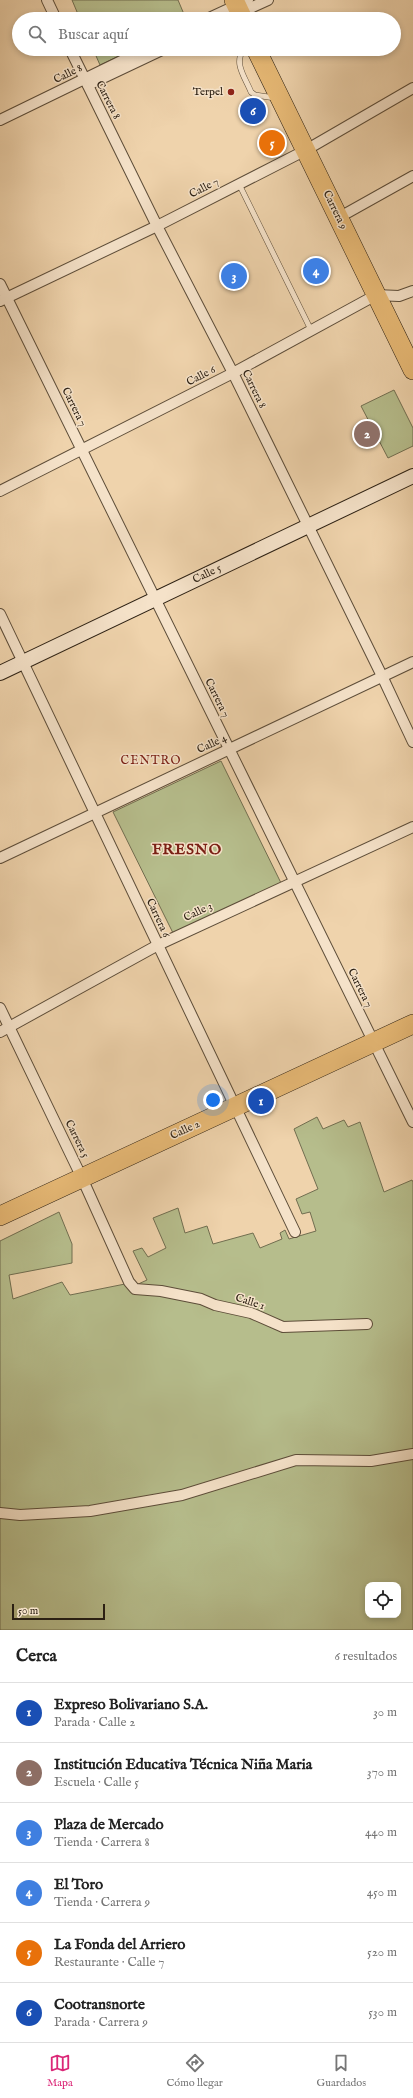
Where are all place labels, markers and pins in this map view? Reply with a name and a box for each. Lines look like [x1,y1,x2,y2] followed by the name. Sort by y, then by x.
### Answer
[193,85,223,99] place label: Terpel
[226,87,236,97] marker: Terpel
[240,96,266,126] pin: 6
[259,128,285,158] pin: 5
[303,256,329,286] pin: 4
[221,261,247,291] pin: 3
[354,419,380,449] pin: 2
[248,1086,274,1116] pin: 1

